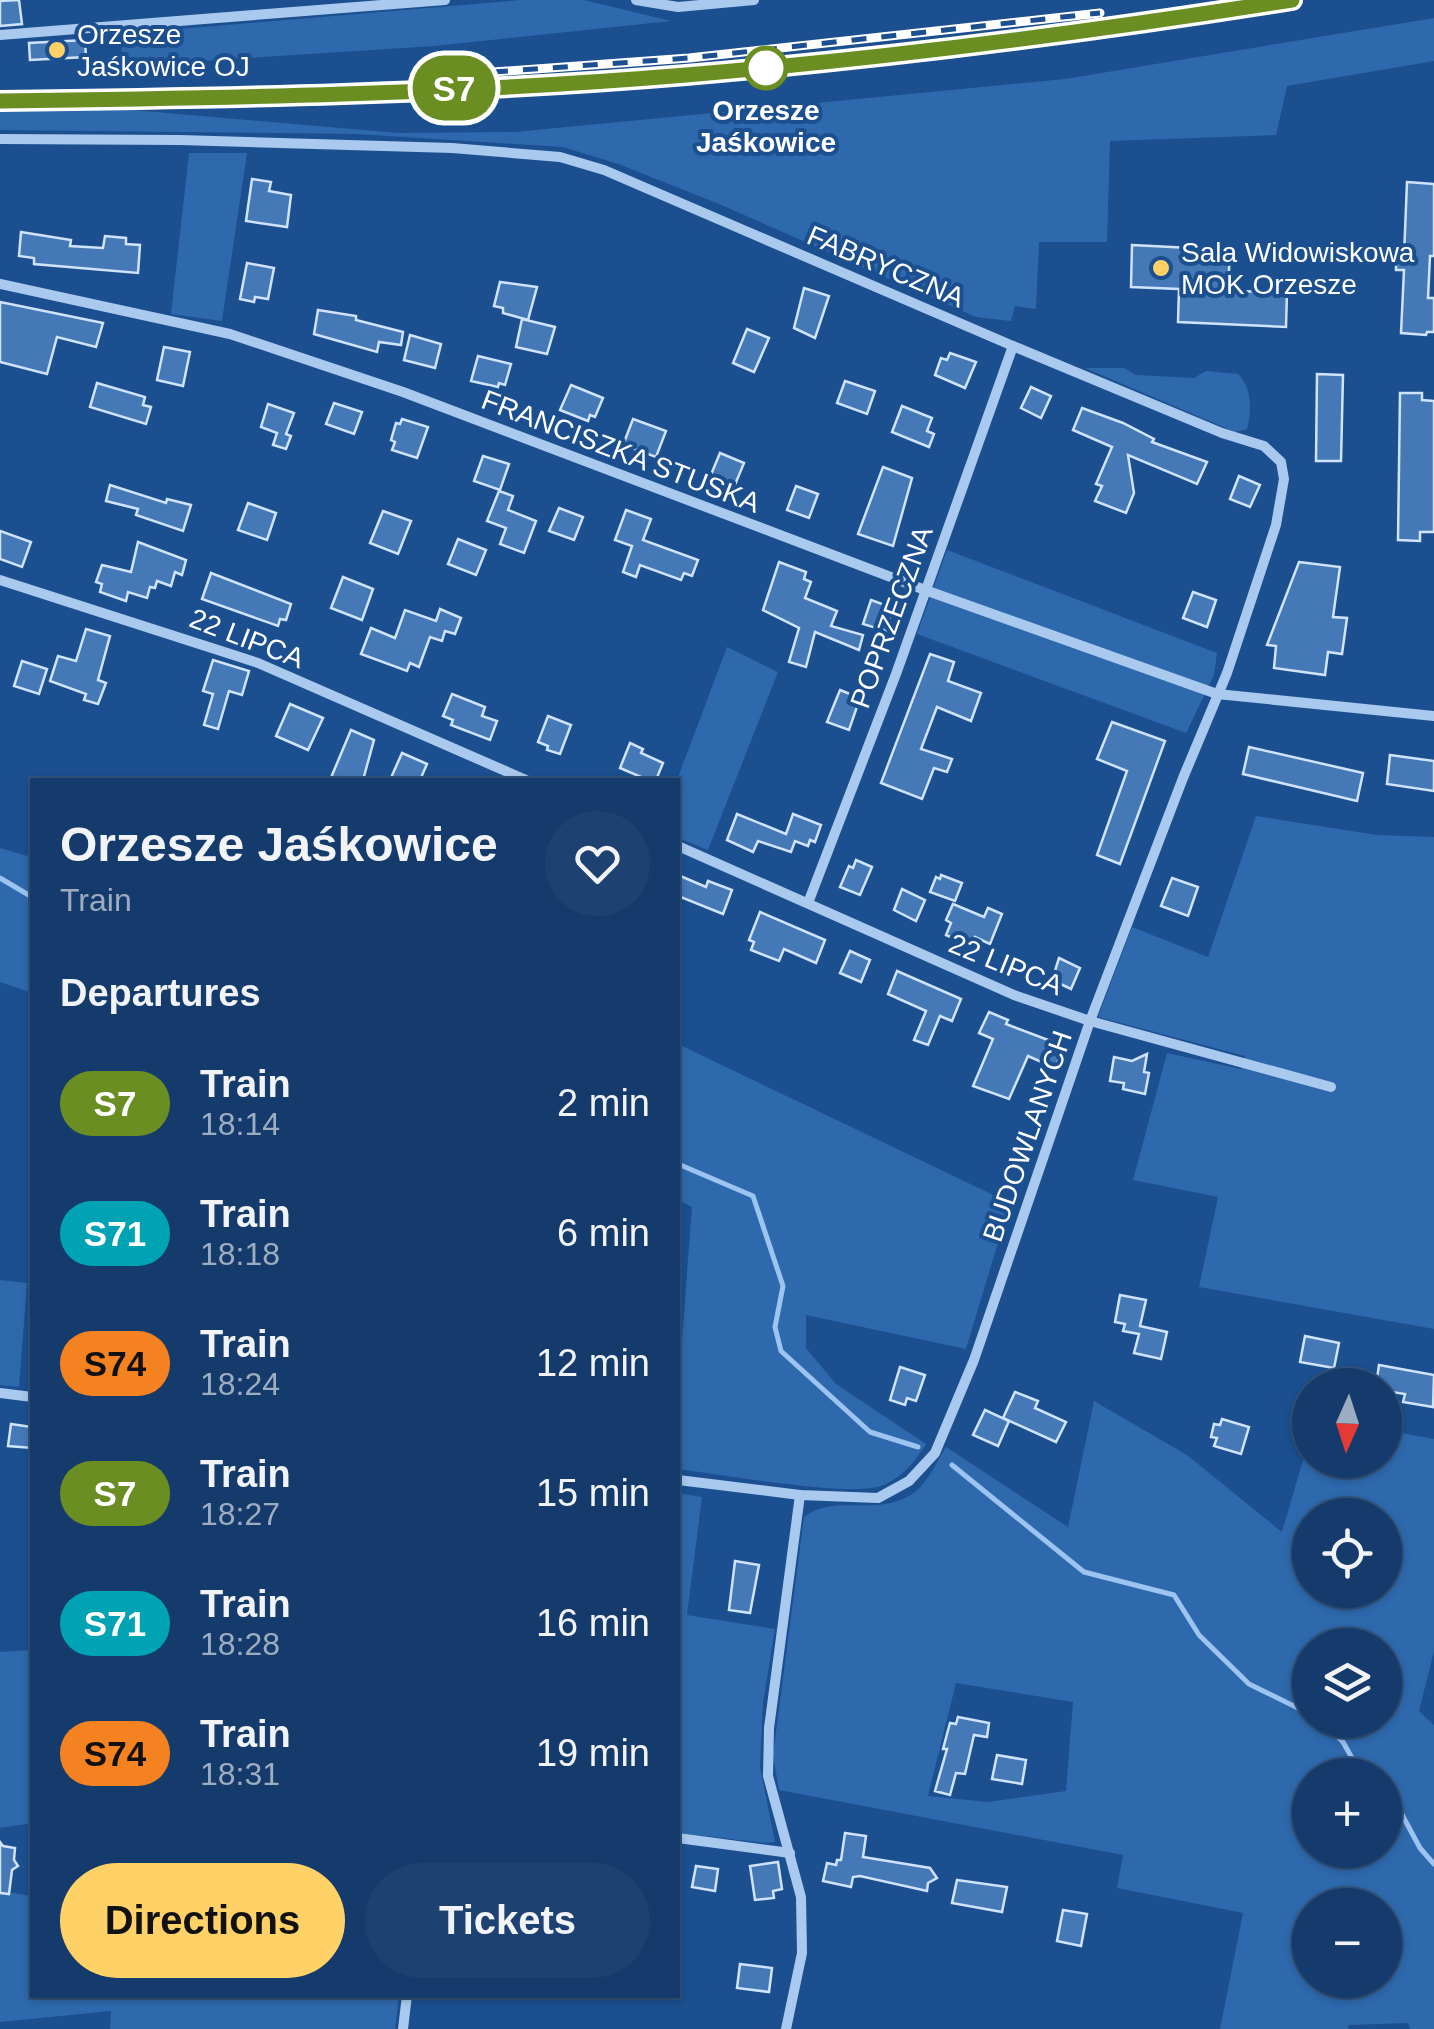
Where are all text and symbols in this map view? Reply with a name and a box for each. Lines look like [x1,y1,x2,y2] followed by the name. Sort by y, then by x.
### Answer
[77,19,250,82] place label: Orzesze Jaśkowice OJ
[46,39,68,61] marker: Orzesze Jaśkowice OJ
[745,47,787,89] marker: Orzesze Jaśkowice
[409,56,499,120] line badge: S7
[433,69,475,108] text: S7
[696,95,836,158] place label: Orzesze Jaśkowice
[803,219,969,314] street label: FABRYCZNA
[1181,237,1415,300] place label: Sala Widowiskowa MOK Orzesze
[1150,257,1172,279] marker: Sala Widowiskowa MOK Orzesze
[477,384,765,519] street label: FRANCISZKA STUSKA
[844,522,939,712] street label: POPRZECZNA
[185,603,309,675] street label: 22 LIPCA
[545,811,650,916] button: heart
[60,818,498,871] text: Orzesze Jaśkowice
[60,882,132,918] text: Train
[944,928,1067,1001] street label: 22 LIPCA
[60,972,261,1014] text: Departures
[977,1027,1078,1246] street label: BUDOWLANYCH
[200,1063,291,1105] text: Train
[557,1082,650,1124] text: 2 min
[94,1084,136,1123] text: S7
[200,1106,280,1142] text: 18:14
[200,1193,291,1235] text: Train
[557,1212,650,1254] text: 6 min
[84,1214,146,1253] text: S71
[200,1236,280,1272] text: 18:18
[200,1323,291,1365] text: Train
[536,1342,650,1384] text: 12 min
[84,1344,146,1383] text: S74
[200,1366,280,1402] text: 18:24
[1292,1368,1402,1478] north arrow
[1292,1368,1402,1998] map controls
[200,1453,291,1495] text: Train
[536,1472,650,1514] text: 15 min
[94,1474,136,1513] text: S7
[200,1496,280,1532] text: 18:27
[1292,1498,1402,1608] button: locate
[200,1583,291,1625] text: Train
[536,1602,650,1644] text: 16 min
[84,1604,146,1643] text: S71
[200,1626,280,1662] text: 18:28
[1292,1628,1402,1738] button: layers
[200,1713,291,1755] text: Train
[536,1732,650,1774] text: 19 min
[84,1734,146,1773] text: S74
[200,1756,280,1792] text: 18:31
[1292,1758,1402,1868] button: +
[60,1863,345,1978] button: Directions
[365,1863,650,1978] button: Tickets
[1292,1888,1402,1998] button: −

